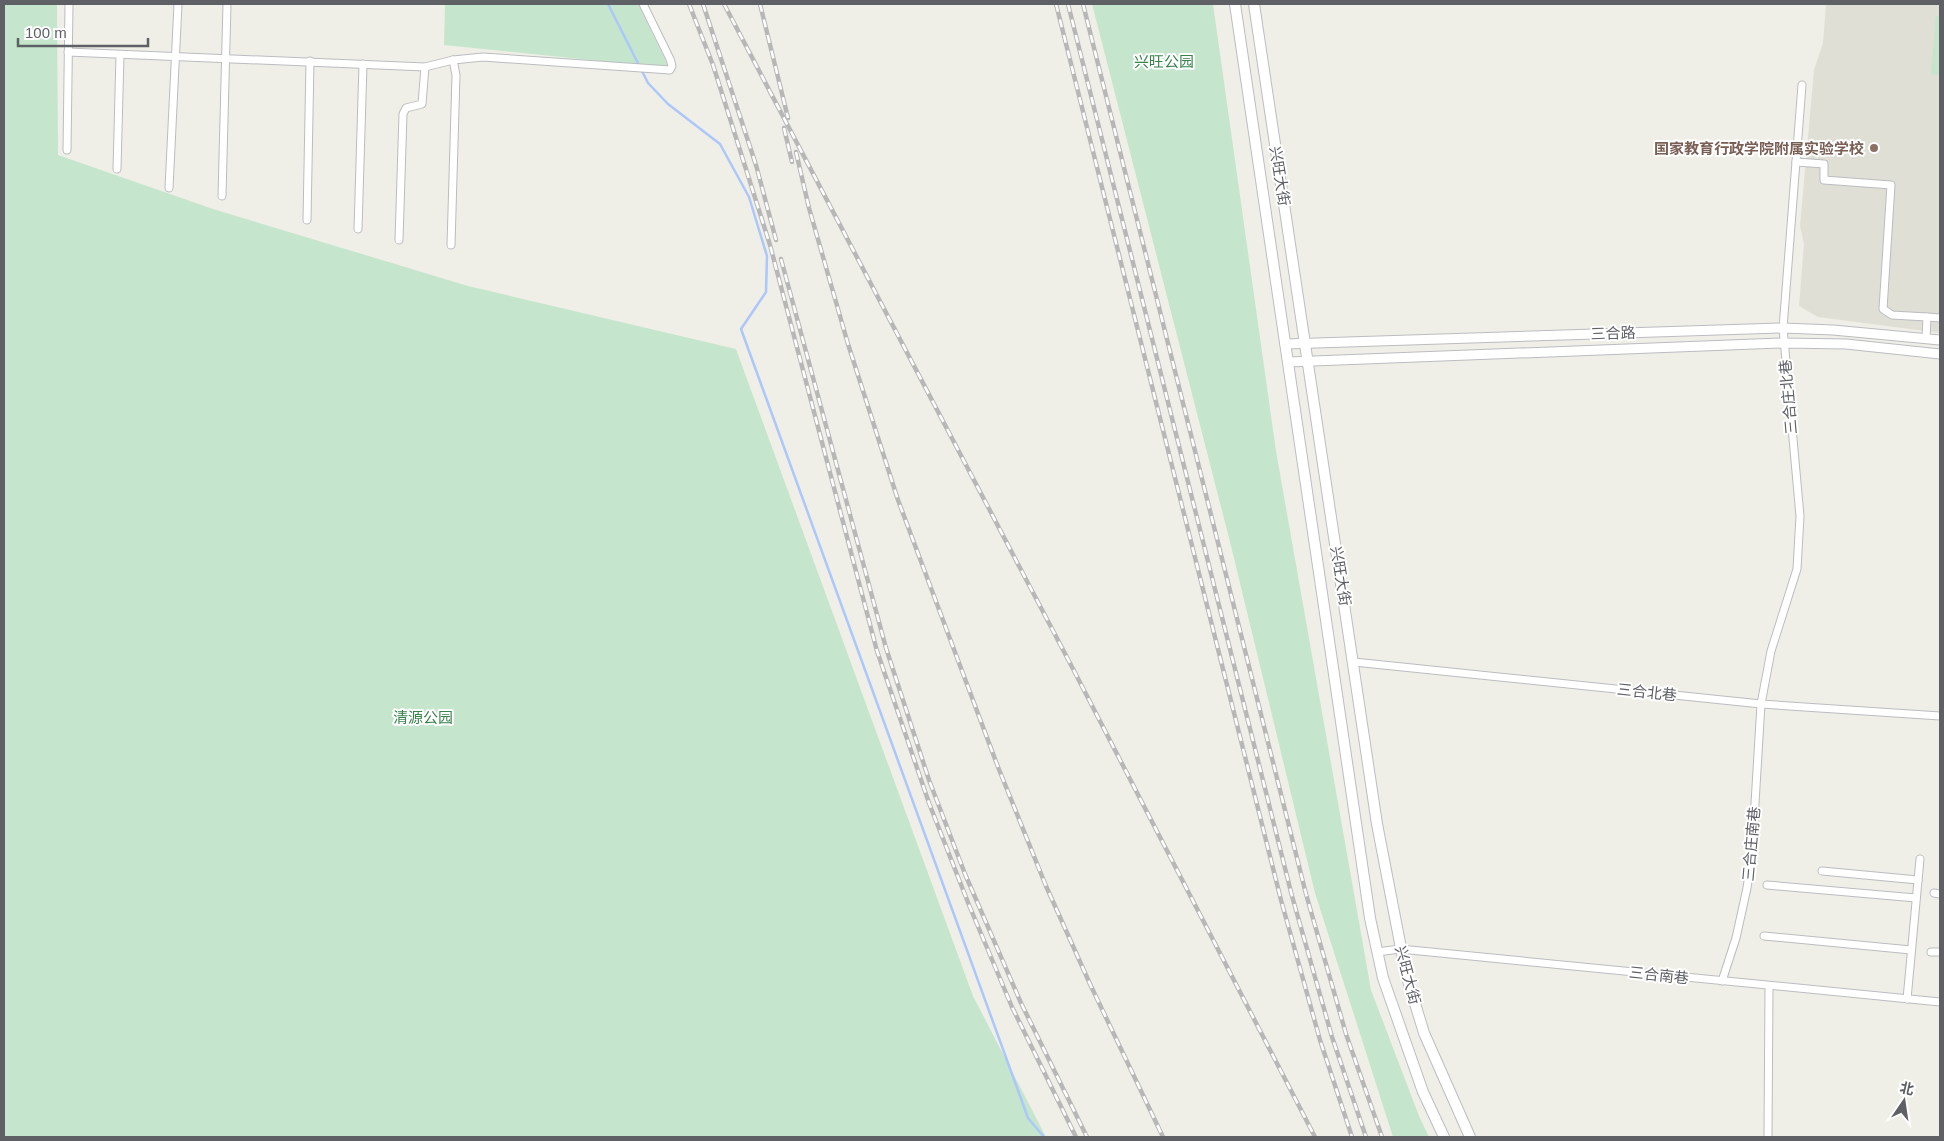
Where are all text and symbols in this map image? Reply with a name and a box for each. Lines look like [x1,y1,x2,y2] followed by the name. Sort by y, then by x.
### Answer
[18,15,148,47] scale bar
[25,24,67,41] text: 100 m
[1134,53,1194,70] park label: 兴旺公园
[1654,140,1864,157] place label: 国家教育行政学院附属实验学校
[1868,142,1880,154] marker: 国家教育行政学院附属实验学校
[1267,145,1293,207] street label: 兴旺大街
[1590,324,1636,342] street label: 三合路
[1776,359,1800,435] street label: 三合庄北巷
[1328,545,1354,607] street label: 兴旺大街
[1616,680,1678,704] street label: 三合北巷
[393,709,453,726] park label: 清源公园
[1739,806,1763,882] street label: 三合庄南巷
[1392,944,1424,1006] street label: 兴旺大街
[1628,963,1690,987] street label: 三合南巷
[1879,1076,1929,1126] north arrow
[1898,1079,1916,1098] text: 北

